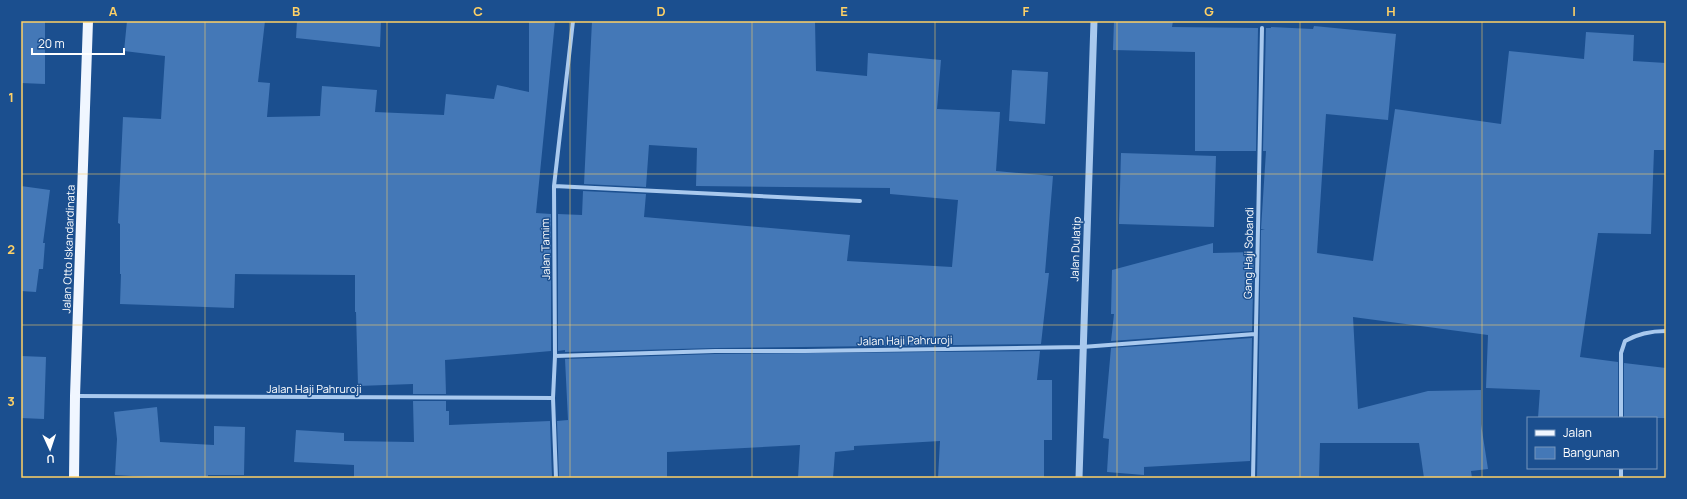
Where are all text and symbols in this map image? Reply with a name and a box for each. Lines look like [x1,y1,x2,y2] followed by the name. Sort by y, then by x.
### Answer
[109,2,118,20] text: A
[292,2,300,20] text: B
[473,2,483,20] text: C
[656,2,666,20] text: D
[840,2,848,20] text: E
[1023,2,1030,20] text: F
[1204,2,1214,20] text: G
[1386,2,1396,20] text: H
[1572,2,1576,20] text: I
[32,30,124,56] scale bar
[38,35,65,52] text: 20 m
[8,88,14,106] text: 1
[58,184,78,314] street label: Jalan Otto Iskandardinata
[1240,207,1256,299] street label: Gang Haji Sobandi
[1066,216,1084,282] street label: Jalan Dulatip
[537,218,553,280] street label: Jalan Tamim
[7,240,15,258] text: 2
[857,332,953,348] street label: Jalan Haji Pahruroji
[266,381,362,396] street label: Jalan Haji Pahruroji
[7,392,15,410] text: 3
[1527,417,1657,469] legend
[1563,424,1592,441] text: Jalan
[30,429,70,469] north arrow
[1563,444,1619,461] text: Bangunan
[46,452,55,467] text: U

